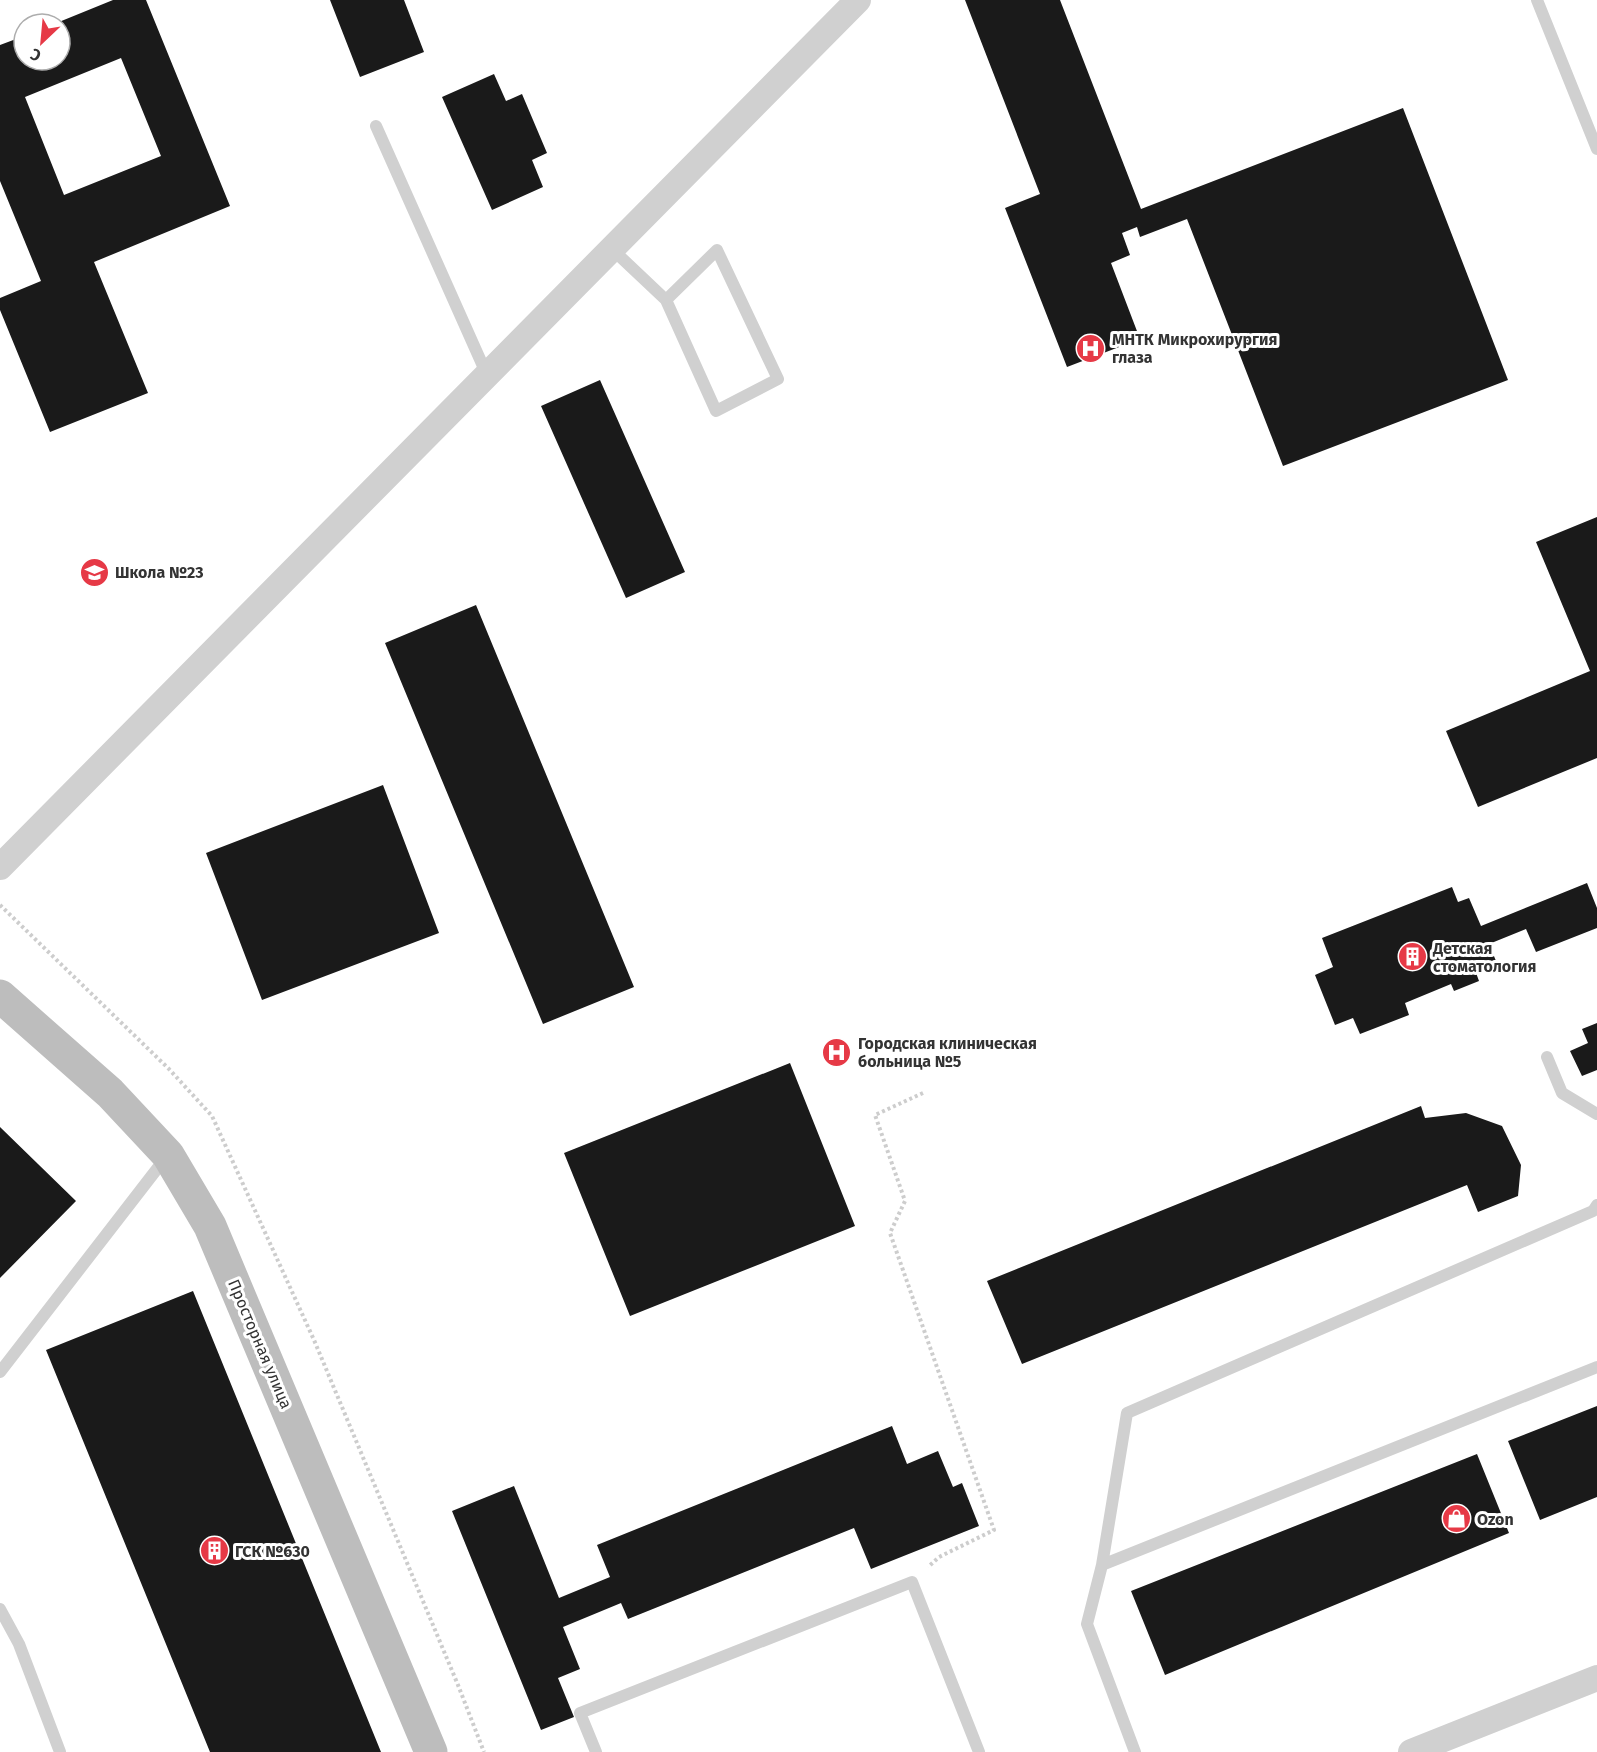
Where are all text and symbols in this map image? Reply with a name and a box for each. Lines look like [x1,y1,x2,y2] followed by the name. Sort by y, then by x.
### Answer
[12,12,72,72] north arrow
[27,44,44,66] text: С
[1112,330,1277,367] place label: МНТК Микрохирургия глаза
[1075,332,1107,364] hospital icon: МНТК Микрохирургия глаза
[78,556,110,588] school or university icon: Школа №23
[115,563,204,582] place label: Школа №23
[1432,939,1536,976] place label: Детская стоматология
[1396,941,1428,973] building icon: Детская стоматология
[858,1034,1037,1071] place label: Городская клиническая больница №5
[821,1036,853,1068] hospital icon: Городская клиническая больница №5
[224,1276,296,1412] street label: Просторная улица
[1440,1503,1472,1535] shop icon: Ozon
[1477,1510,1514,1529] place label: Ozon
[198,1535,230,1567] building icon: ГСК №630
[235,1542,310,1561] place label: ГСК №630

